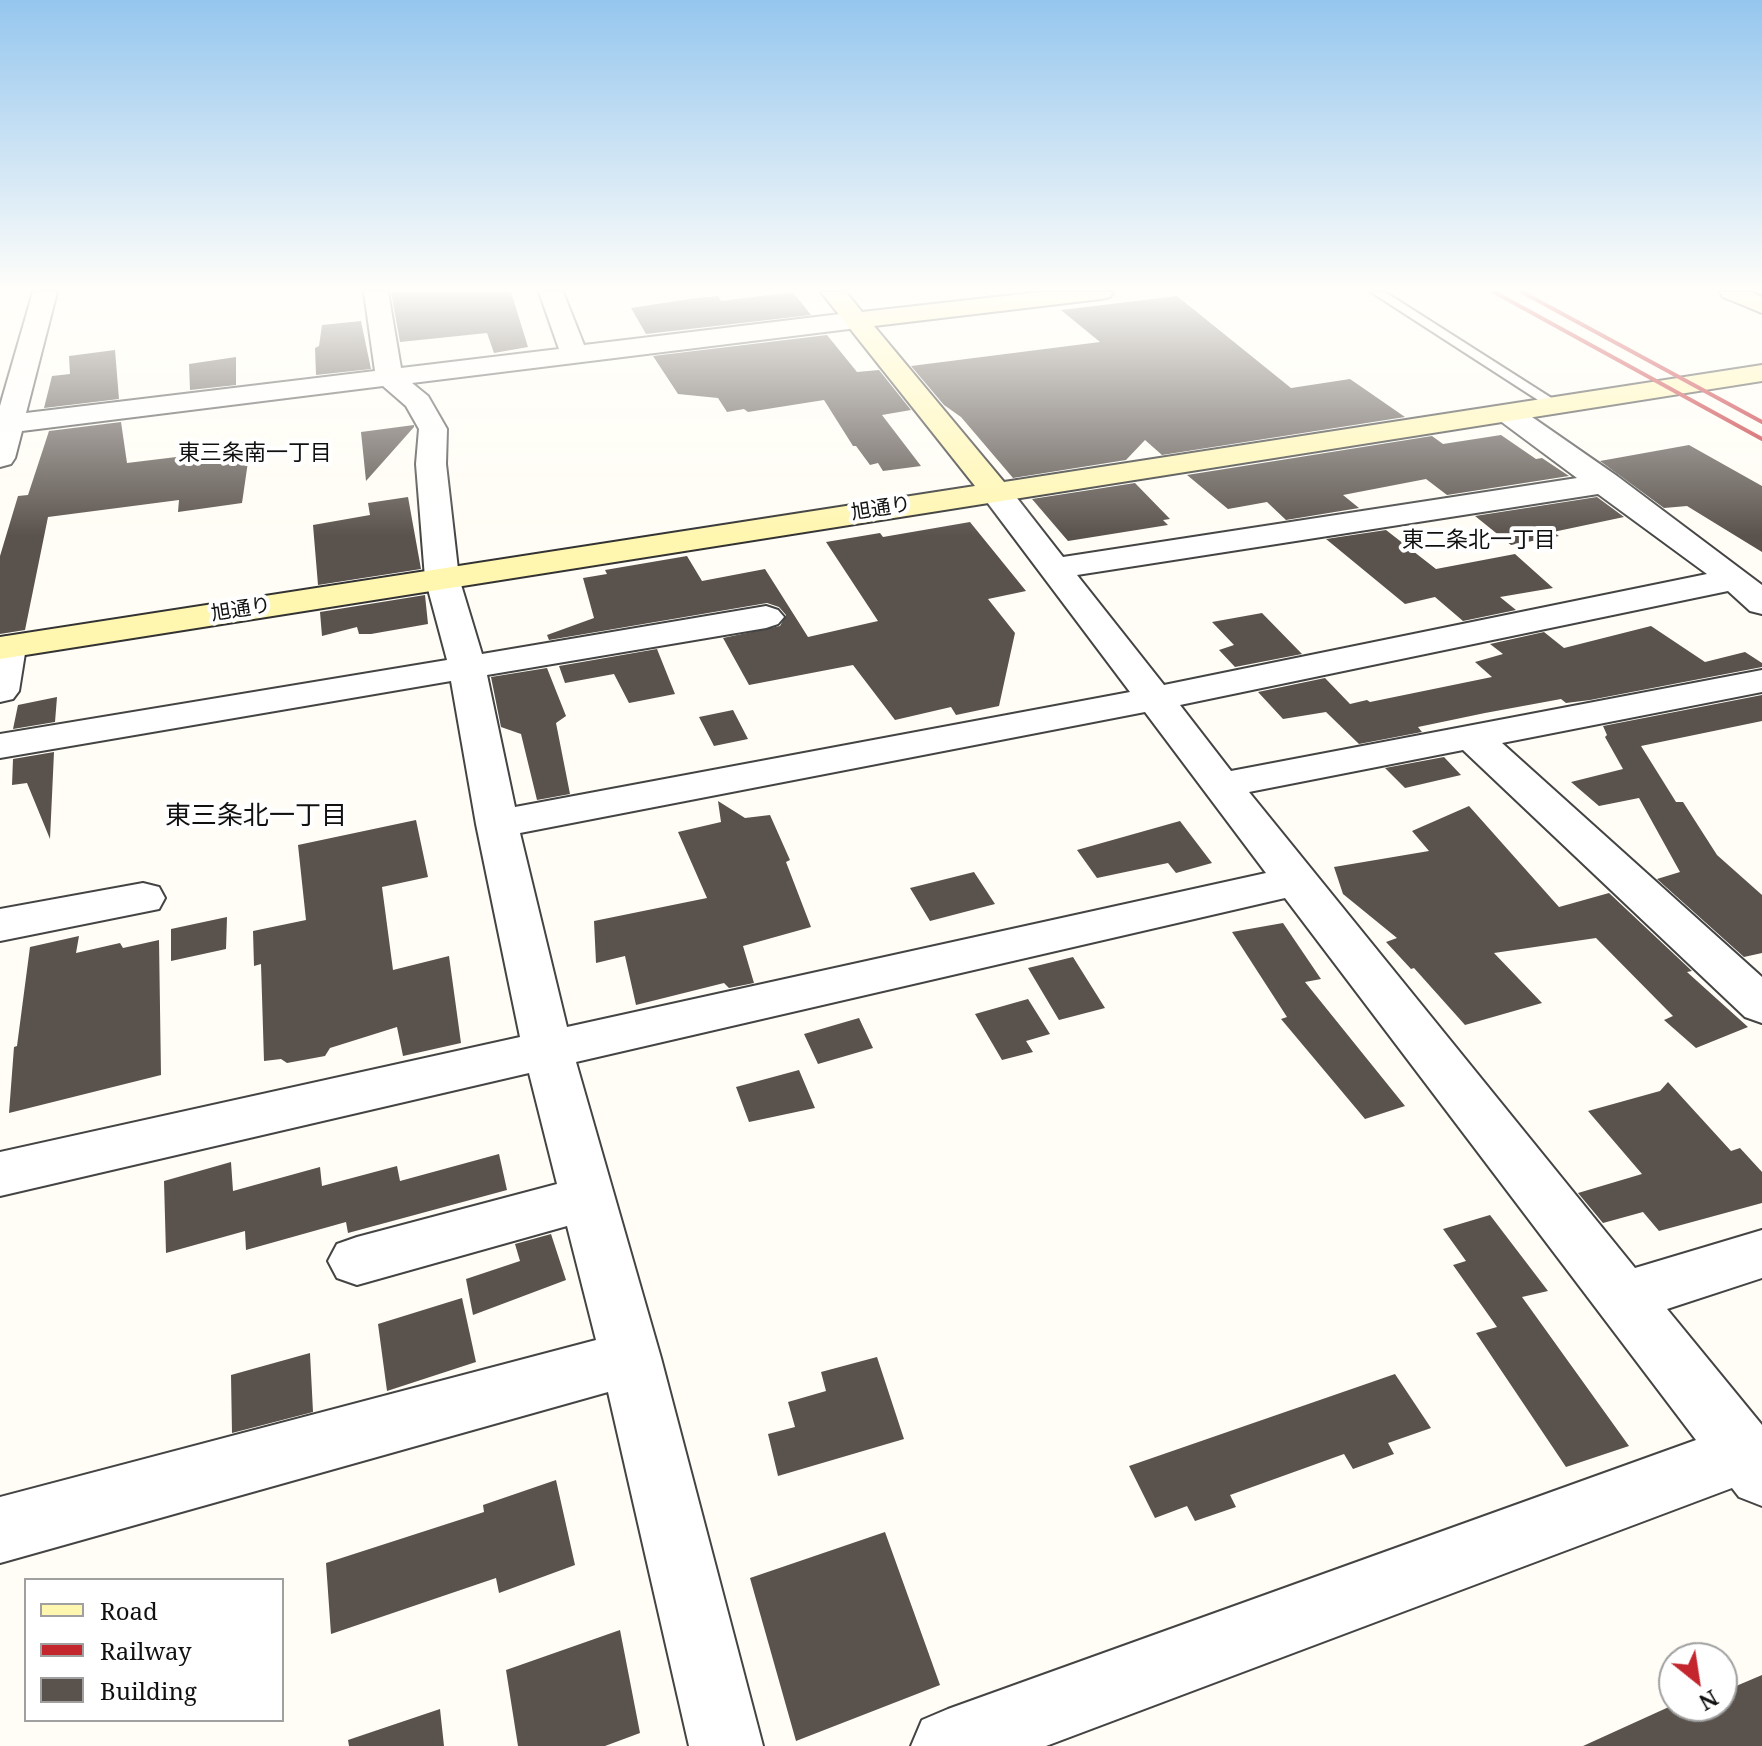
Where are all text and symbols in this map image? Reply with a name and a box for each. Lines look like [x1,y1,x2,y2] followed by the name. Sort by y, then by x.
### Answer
[178,441,332,467] district label: 東三条南一丁目
[849,492,913,526] street label: 旭通り
[1402,528,1556,554] district label: 東二条北一丁目
[209,593,273,627] street label: 旭通り
[165,801,347,833] district label: 東三条北一丁目
[24,1578,284,1722] legend
[100,1594,158,1627] text: Road
[100,1634,192,1667] text: Railway
[1658,1642,1738,1722] north arrow
[100,1674,197,1707] text: Building
[1694,1684,1724,1718] text: N

